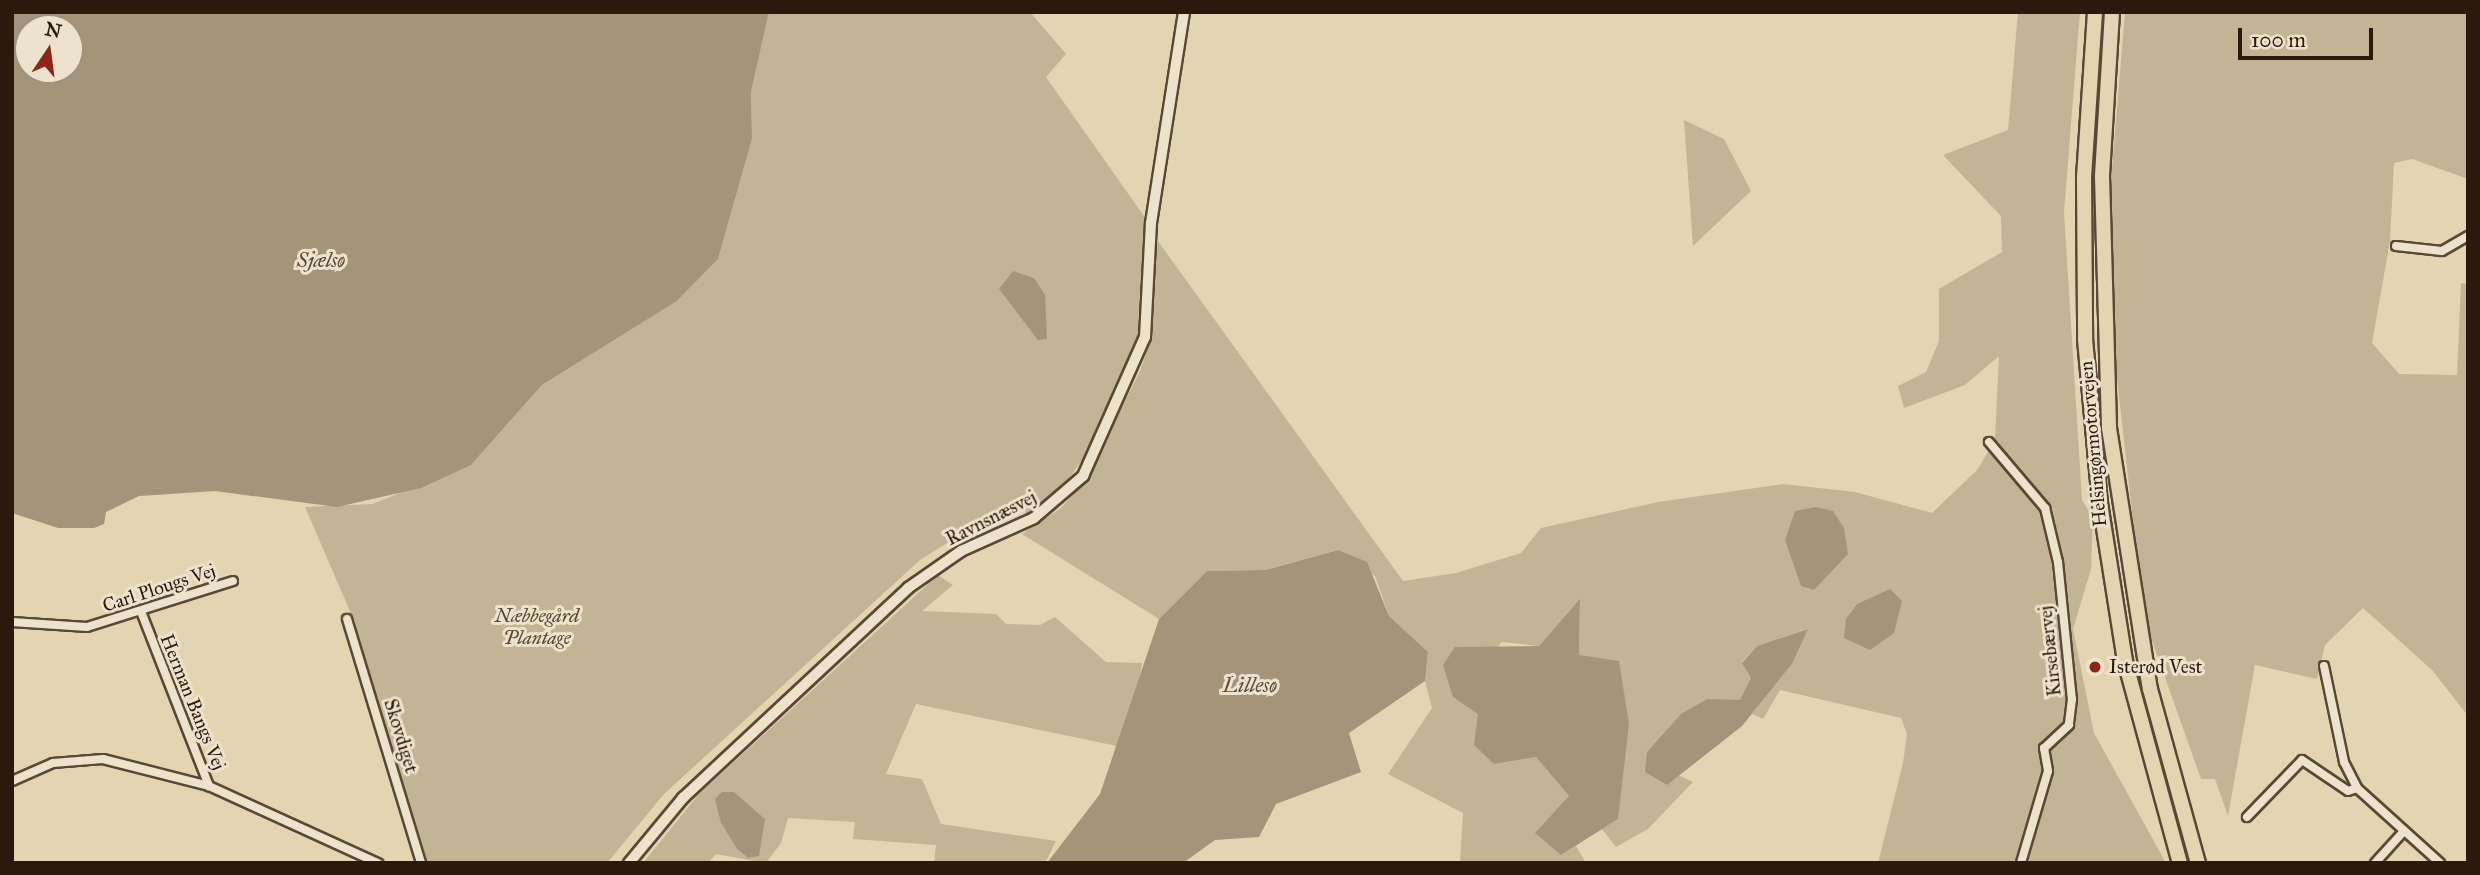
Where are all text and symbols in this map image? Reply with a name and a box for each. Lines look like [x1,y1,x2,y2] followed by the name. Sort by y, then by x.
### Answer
[14,14,84,84] north arrow
[2242,14,2377,58] scale bar
[43,17,64,43] text: N
[2251,27,2306,53] text: 100 m
[297,247,345,273] water label: Sjælsø
[2074,360,2112,528] street label: Helsingørmotorvejen
[942,485,1040,551] street label: Ravnsnæsvej
[100,559,218,617] street label: Carl Plougs Vej
[495,605,579,649] park label: Næbbegård Plantage
[2034,605,2066,697] street label: Kirsebærvej
[155,631,231,773] street label: Herman Bangs Vej
[2109,656,2202,678] place label: Isterød Vest
[2087,659,2103,675] marker: Isterød Vest
[1223,672,1277,698] water label: Lillesø
[379,696,423,776] street label: Skovdiget

